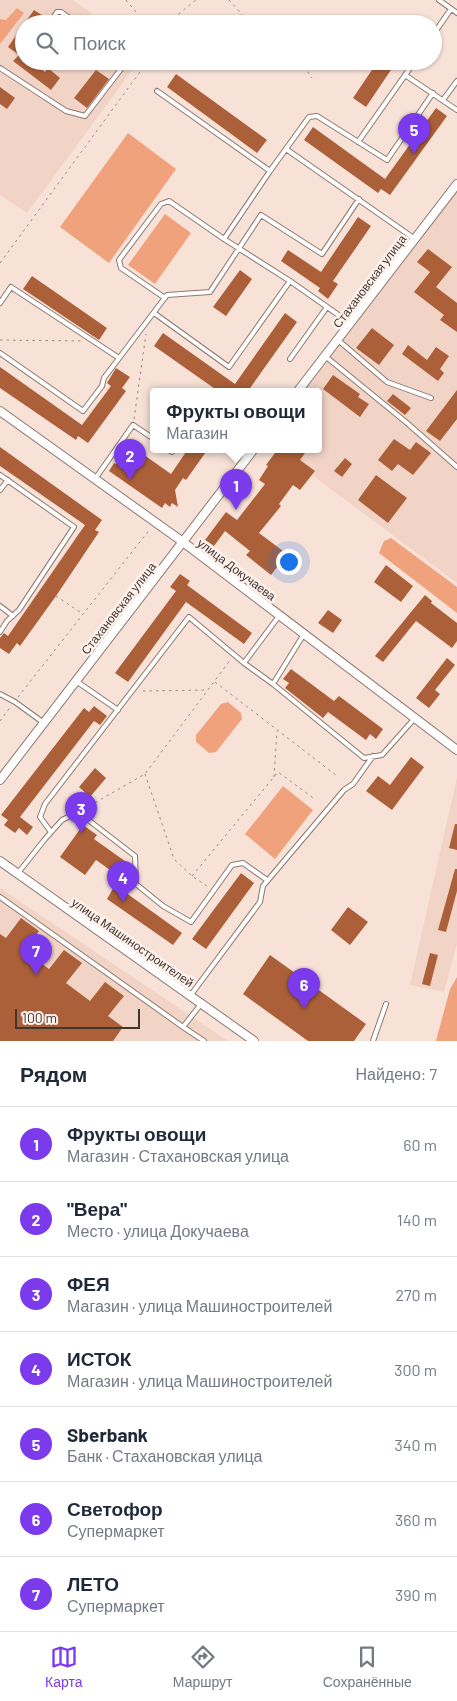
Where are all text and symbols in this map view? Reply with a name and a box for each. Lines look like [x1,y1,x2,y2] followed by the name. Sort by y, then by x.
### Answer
[15,15,442,70] search box
[33,29,61,57] icon: search
[73,31,126,54] text: Поиск
[398,113,430,154] pin: 5
[329,231,410,331] street label: Стахановская улица
[150,388,322,453] popup
[166,399,306,422] text: Фрукты овощи
[166,423,228,442] text: Магазин
[114,439,146,480] pin: 2
[220,469,252,510] pin: 1
[195,535,279,604] street label: улица Докучаева
[276,549,302,575] your location
[78,559,159,657] street label: Стахановская улица
[65,792,97,833] pin: 3
[107,861,139,902] pin: 4
[69,895,197,990] street label: улица Машиностроителей
[20,934,52,975] pin: 7
[288,968,320,1009] pin: 6
[15,1006,140,1029] scale bar
[22,1009,57,1026] text: 100 m
[20,1061,87,1086] text: Рядом
[355,1064,437,1083] text: Найдено: 7
[67,1122,206,1145] text: Фрукты овощи
[33,1135,39,1154] text: 1
[403,1135,437,1154] text: 60 m
[67,1146,289,1165] text: Магазин · Стахановская улица
[67,1197,127,1220] text: "Вера"
[32,1210,40,1229] text: 2
[397,1210,437,1229] text: 140 m
[67,1221,249,1240] text: Место · улица Докучаева
[67,1272,110,1295] text: ФЕЯ
[32,1285,40,1304] text: 3
[395,1285,437,1304] text: 270 m
[67,1296,332,1315] text: Магазин · улица Машиностроителей
[67,1347,131,1370] text: ИСТОК
[31,1360,41,1379] text: 4
[394,1360,437,1379] text: 300 m
[67,1371,332,1390] text: Магазин · улица Машиностроителей
[67,1423,148,1446] text: Sberbank
[32,1435,40,1454] text: 5
[394,1435,437,1454] text: 340 m
[67,1446,262,1465] text: Банк · Стахановская улица
[67,1497,163,1520] text: Светофор
[32,1510,40,1529] text: 6
[395,1510,437,1529] text: 360 m
[67,1521,165,1540] text: Супермаркет
[67,1572,119,1595] text: ЛЕТО
[32,1585,40,1604] text: 7
[395,1585,437,1604] text: 390 m
[67,1596,165,1615] text: Супермаркет
[45,1643,83,1690] tab: Карта
[173,1643,232,1690] tab: Маршрут
[323,1643,412,1690] tab: Сохранённые

